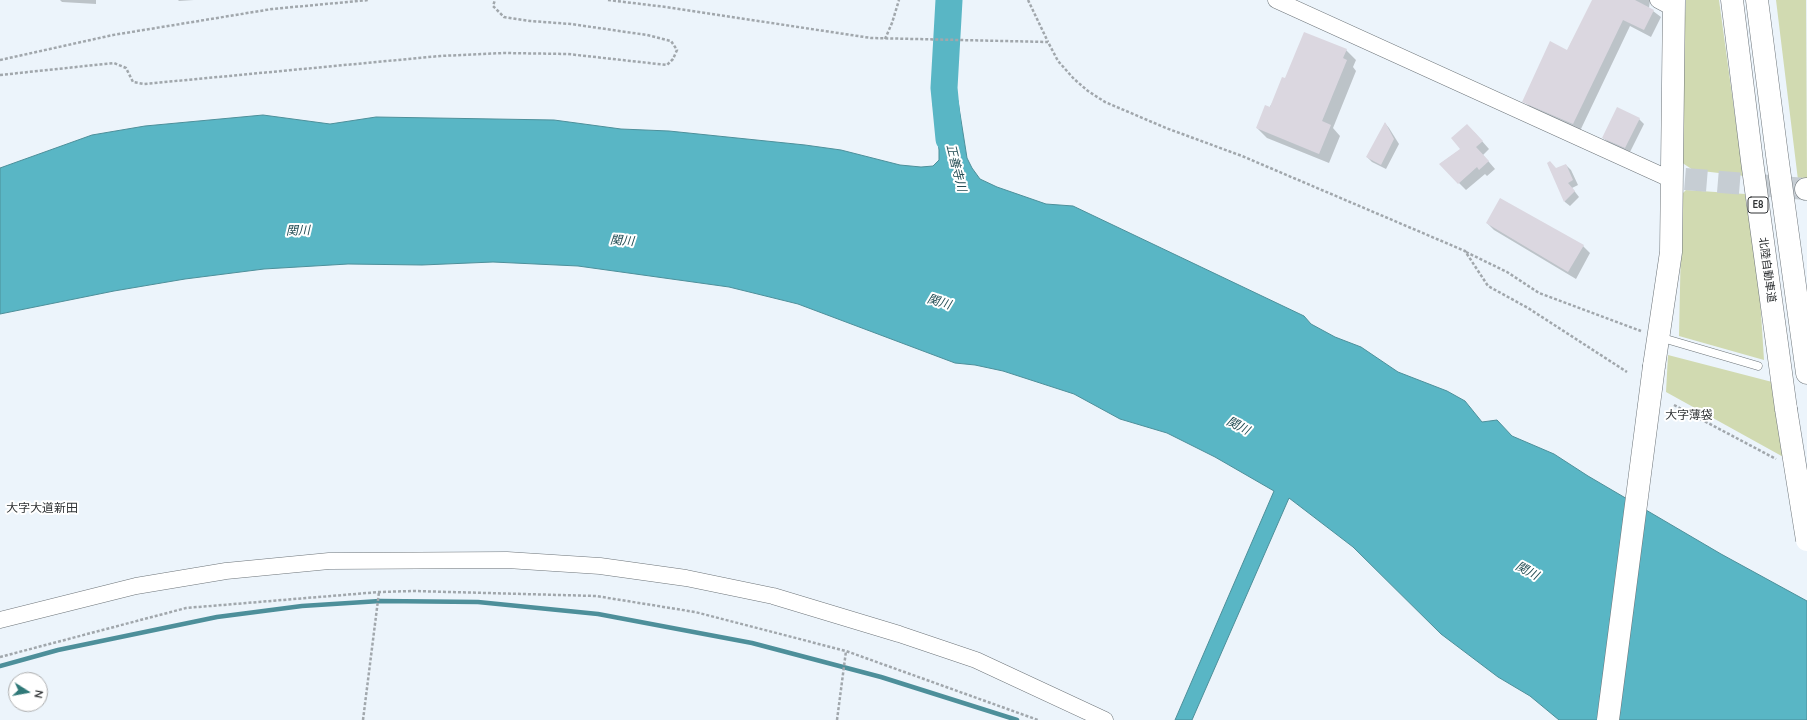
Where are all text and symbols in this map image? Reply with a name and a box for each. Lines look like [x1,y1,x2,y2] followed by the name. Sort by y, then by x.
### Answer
[943,143,969,193] water label: 正善寺川
[1748,197,1768,213] road number: E8
[286,224,310,238] water label: 関川
[610,233,634,249] water label: 関川
[1756,236,1778,304] street label: 北陸自動車道
[925,292,953,312] water label: 関川
[1665,408,1713,422] district label: 大字薄袋
[1224,414,1252,438] water label: 関川
[6,501,78,515] district label: 大字大道新田
[1513,559,1541,583] water label: 関川
[8,672,48,712] north arrow
[31,689,46,699] text: N

